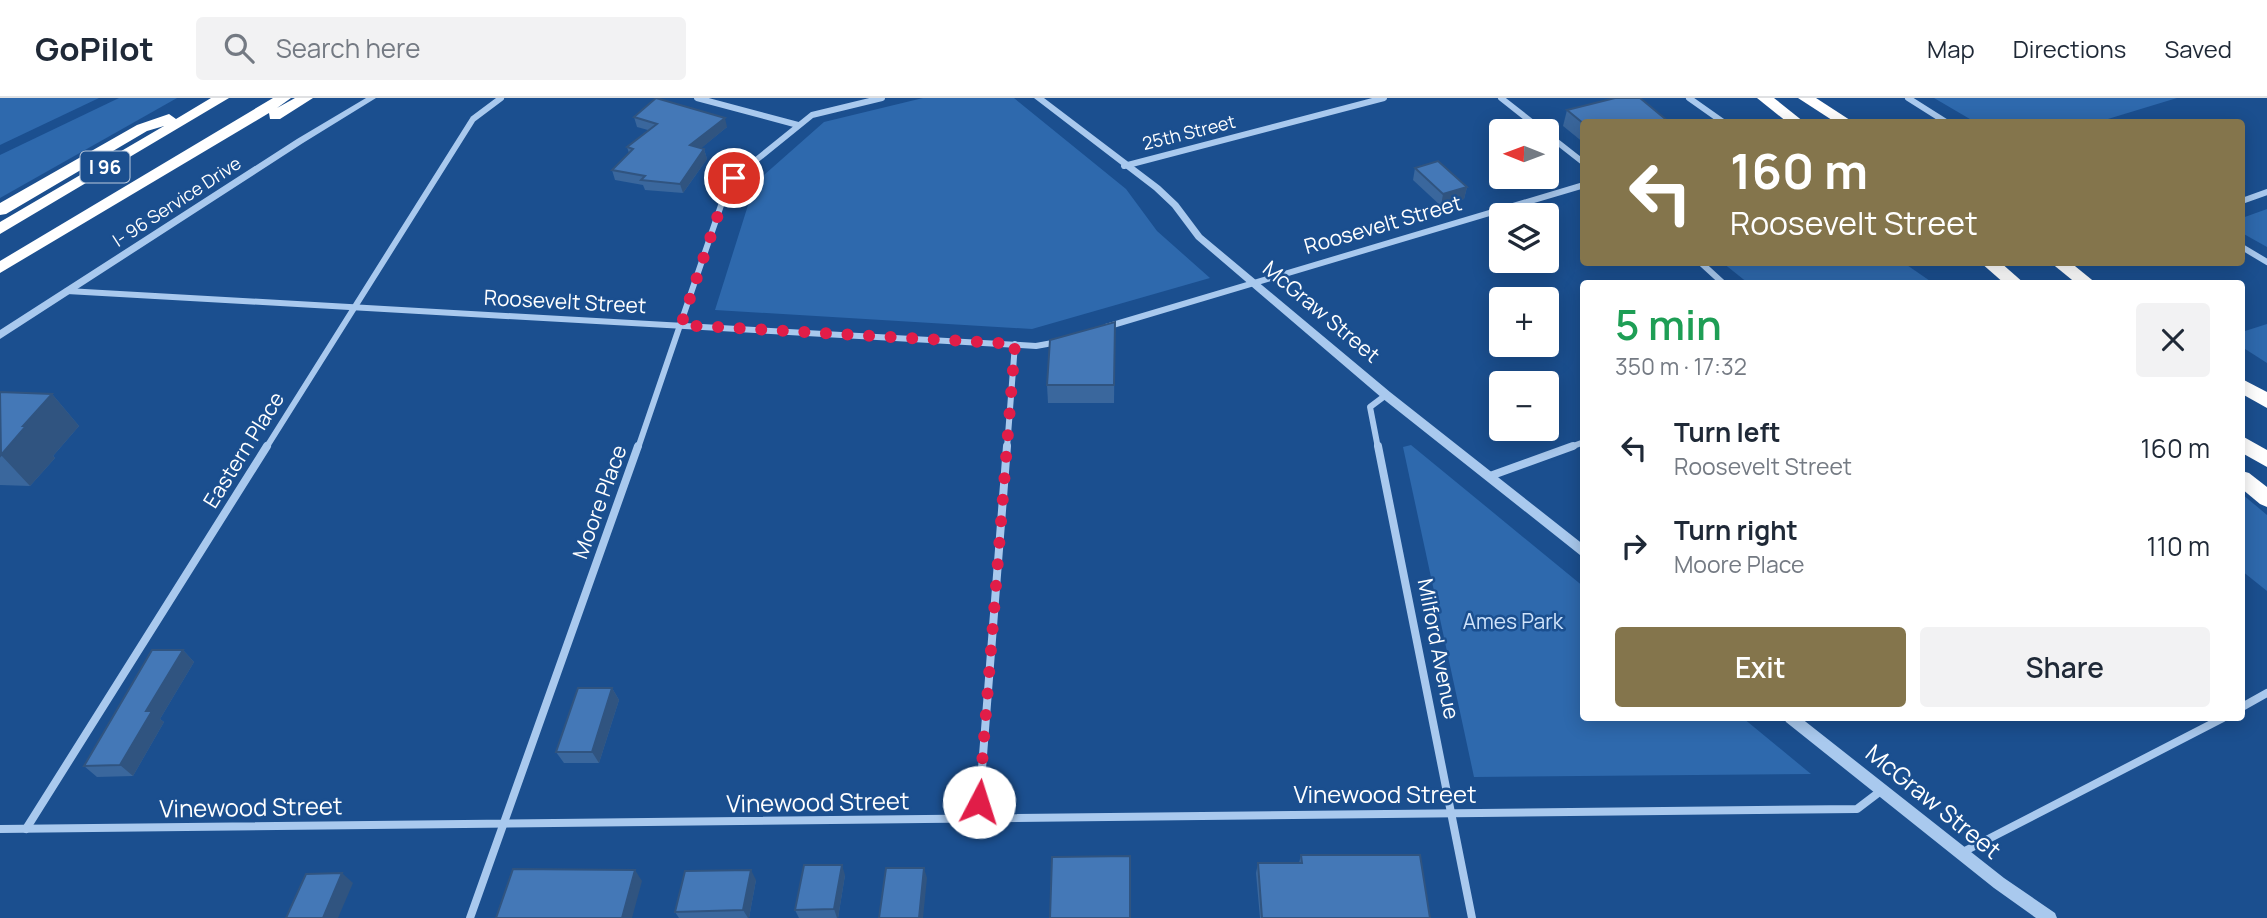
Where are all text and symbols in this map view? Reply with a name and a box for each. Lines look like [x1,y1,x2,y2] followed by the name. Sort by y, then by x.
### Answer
[196,17,686,80] search box
[35,26,154,71] text: GoPilot
[220,29,258,67] icon: search
[276,30,420,66] text: Search here
[1927,32,1975,65] text: Map
[2013,32,2126,65] text: Directions
[2164,32,2232,65] text: Saved
[1140,109,1238,155] street label: 25th Street
[1489,119,1559,189] north arrow
[1489,119,1559,441] map controls
[1730,137,1868,204] text: 160 m
[1615,147,1706,238] icon: left
[704,148,764,208] pin
[108,151,245,252] street label: I- 96 Service Drive
[80,152,130,183] road number: I 96
[715,159,753,197] icon: arrive
[1301,188,1465,260] street label: Roosevelt Street
[1730,201,1978,245] text: Roosevelt Street
[1489,203,1559,273] button: layers
[1257,254,1386,368] street label: McGraw Street
[483,283,647,319] street label: Roosevelt Street
[1489,287,1559,357] button: +
[1615,295,1722,353] text: 5 min
[2136,303,2210,377] button: close
[1615,350,1747,382] text: 350 m · 17:32
[1489,371,1559,441] button: −
[196,386,290,513] street label: Eastern Place
[1674,414,1781,450] text: Turn left
[1615,429,1653,467] icon: left
[2141,430,2210,466] text: 160 m
[566,441,633,562] street label: Moore Place
[1674,450,1852,482] text: Roosevelt Street
[1674,512,1798,548] text: Turn right
[1615,527,1653,565] icon: right
[2147,528,2210,564] text: 110 m
[1674,548,1805,580] text: Moore Place
[1412,576,1466,722] street label: Milford Avenue
[1463,607,1564,635] park label: Ames Park
[1615,627,1906,707] button: Exit
[1920,627,2210,707] button: Share
[1859,736,2008,866] street label: McGraw Street
[942,765,1016,839] position arrow
[1293,777,1477,810] street label: Vinewood Street
[726,783,910,820] street label: Vinewood Street
[159,788,343,825] street label: Vinewood Street

